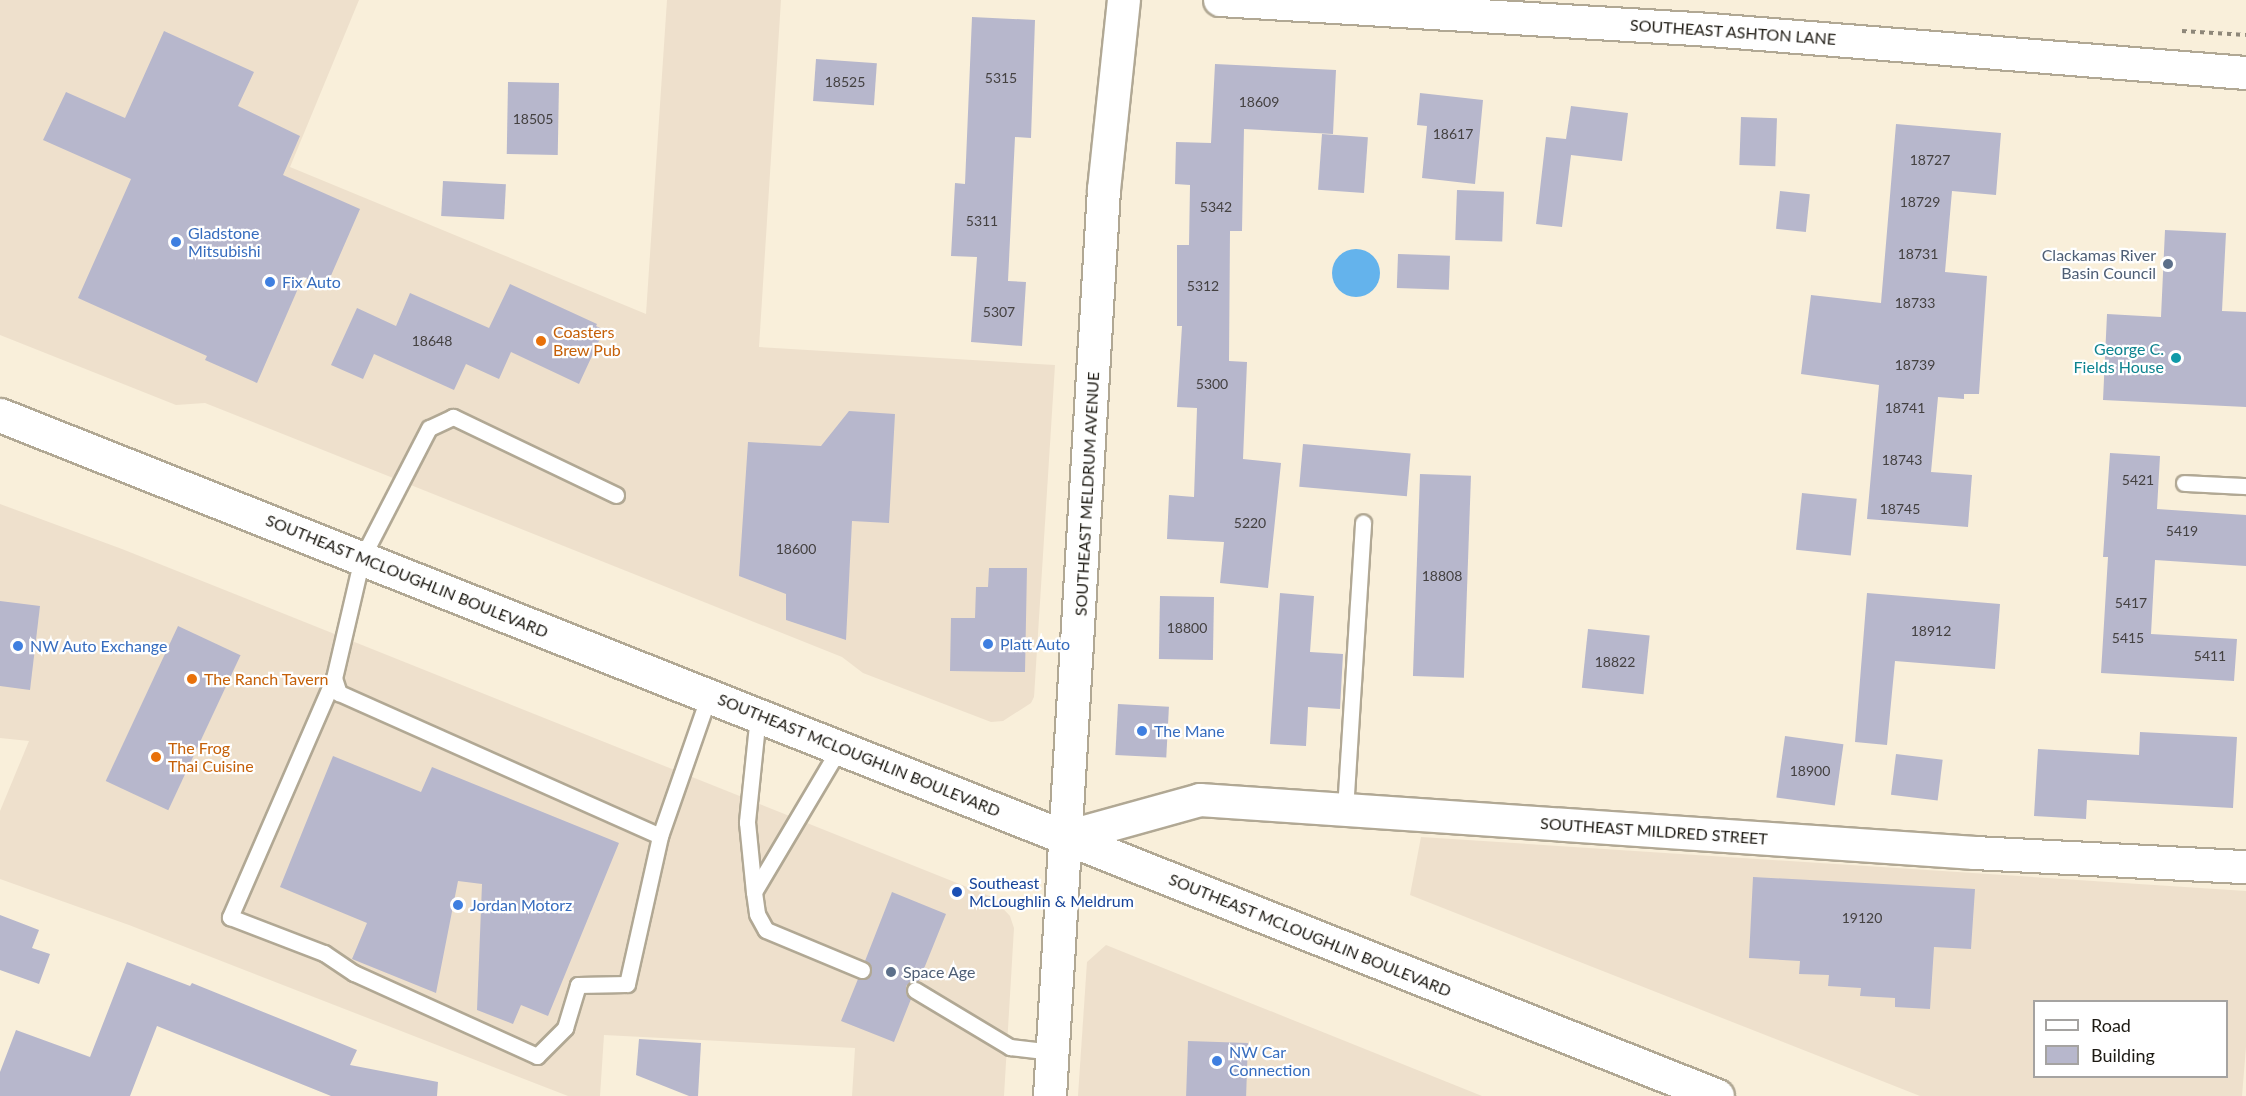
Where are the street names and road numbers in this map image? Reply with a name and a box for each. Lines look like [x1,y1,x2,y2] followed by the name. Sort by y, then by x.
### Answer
[1629,15,1837,49] street label: SOUTHEAST ASHTON LANE
[1071,371,1103,617] street label: SOUTHEAST MELDRUM AVENUE
[263,510,551,642] street label: SOUTHEAST MCLOUGHLIN BOULEVARD
[715,689,1003,821] street label: SOUTHEAST MCLOUGHLIN BOULEVARD
[1539,813,1769,849] street label: SOUTHEAST MILDRED STREET
[1166,869,1454,1001] street label: SOUTHEAST MCLOUGHLIN BOULEVARD

